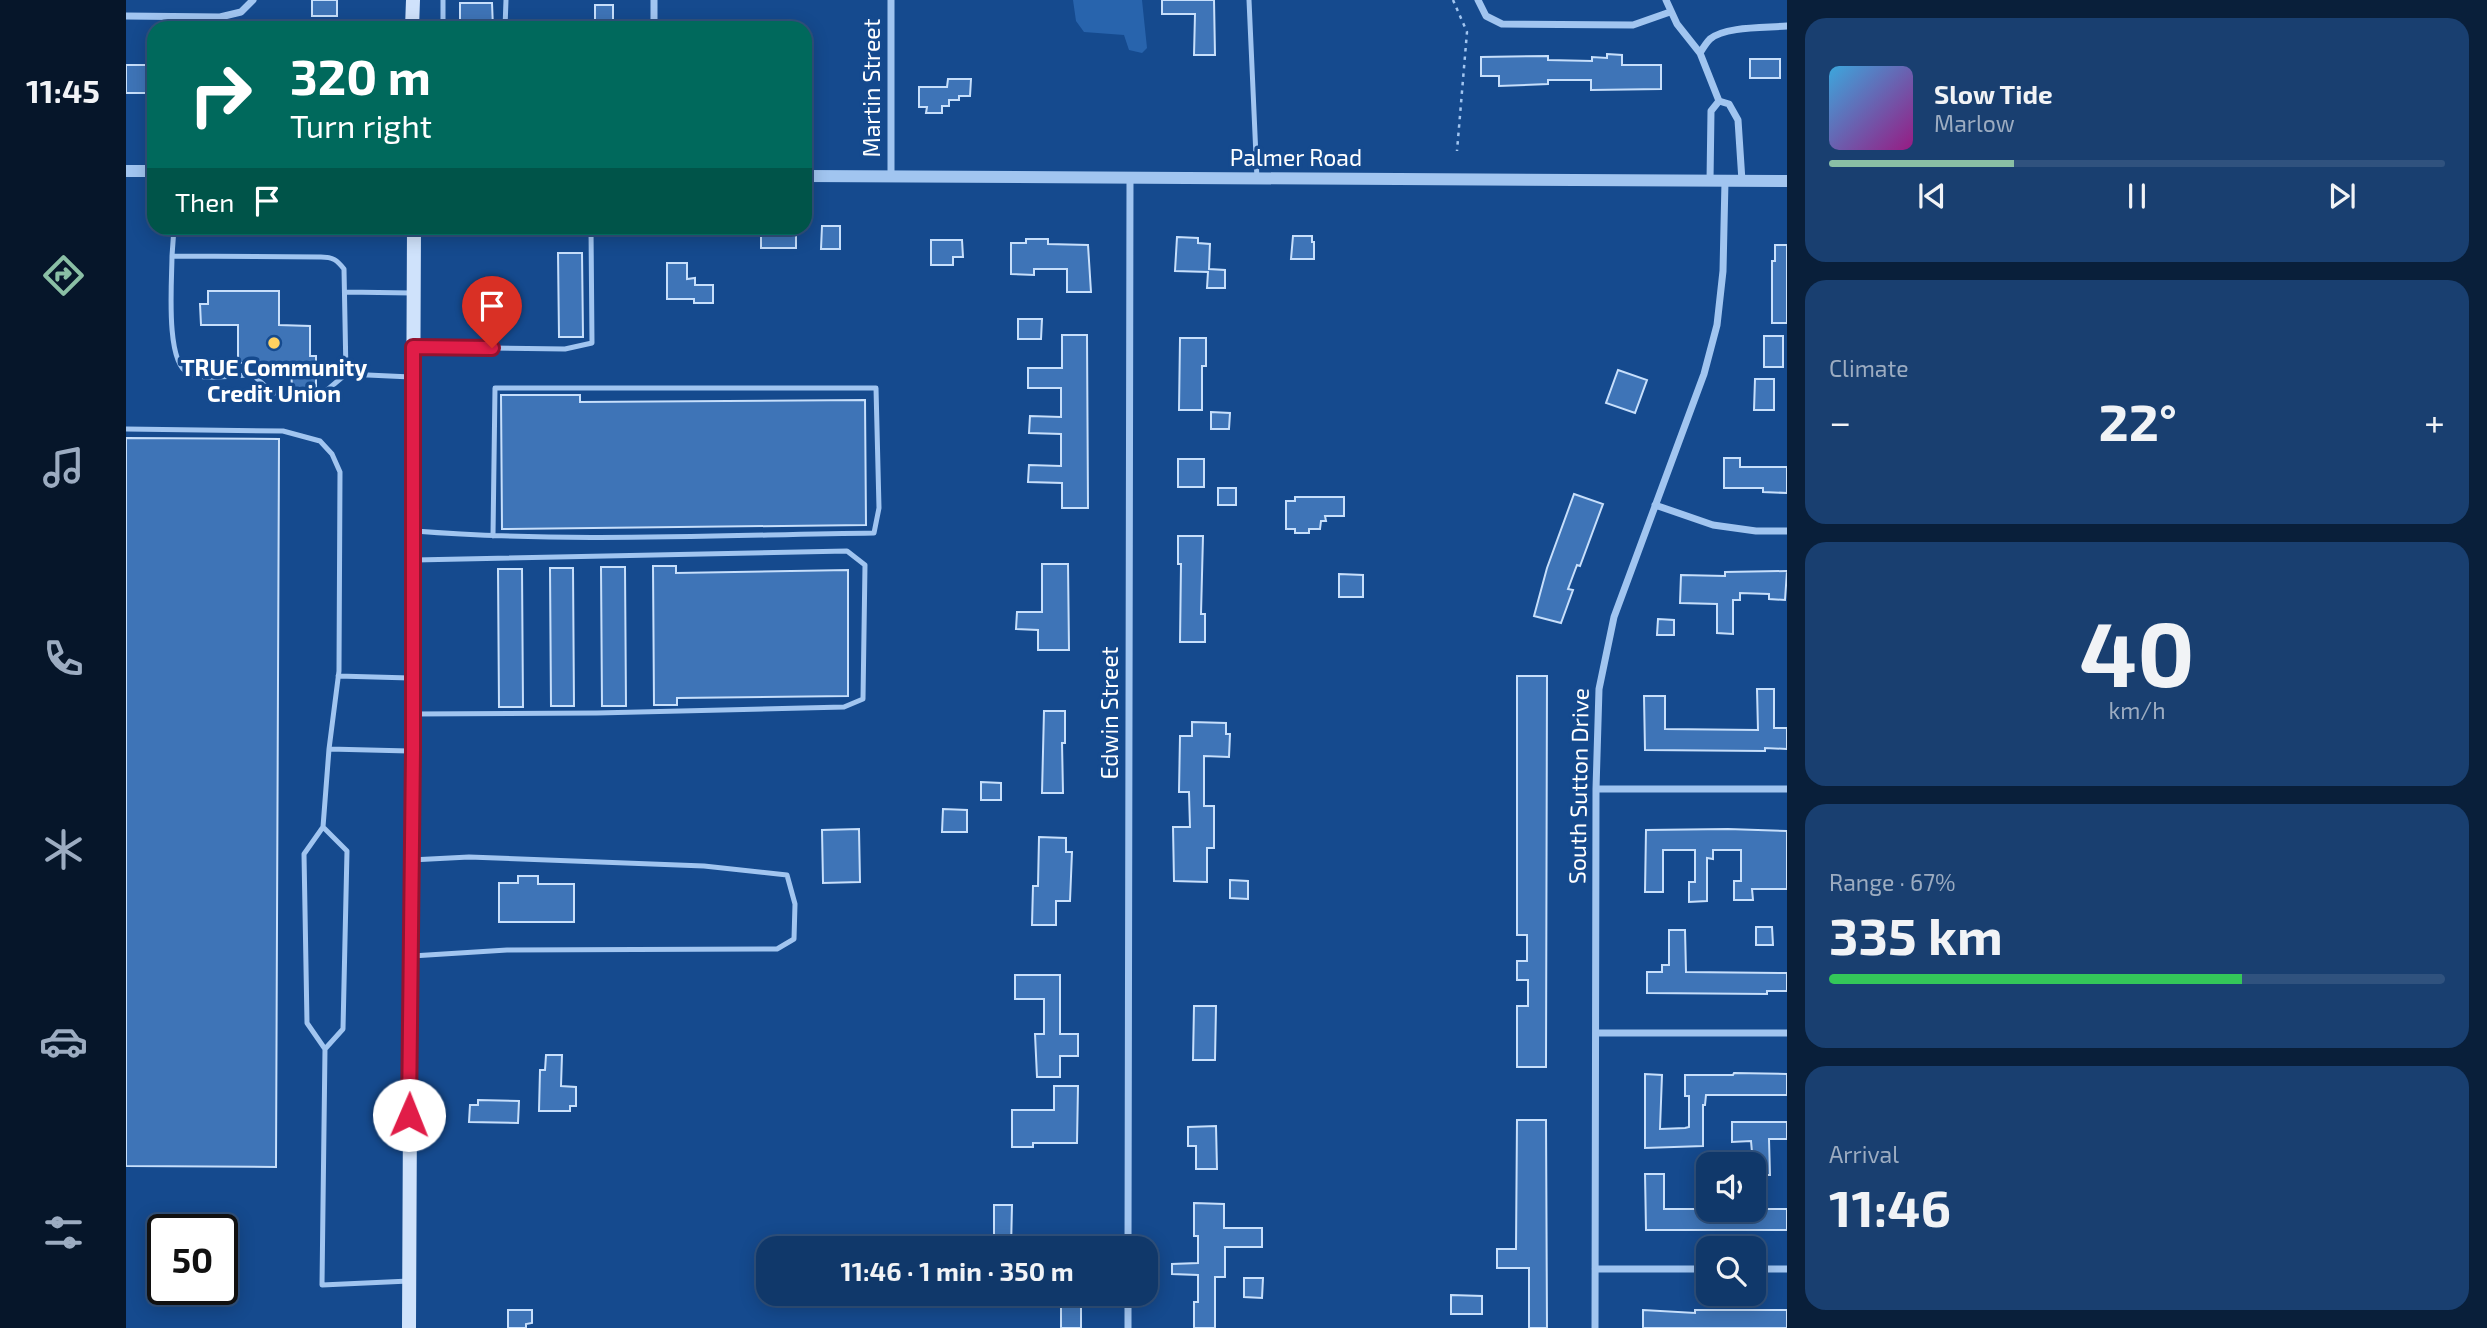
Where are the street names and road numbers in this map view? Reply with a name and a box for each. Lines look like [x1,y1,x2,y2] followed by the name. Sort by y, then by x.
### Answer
[857,18,885,157] street label: Martin Street
[1230,143,1362,171] street label: Palmer Road
[1095,646,1123,780] street label: Edwin Street
[1562,688,1594,884] street label: South Sutton Drive

